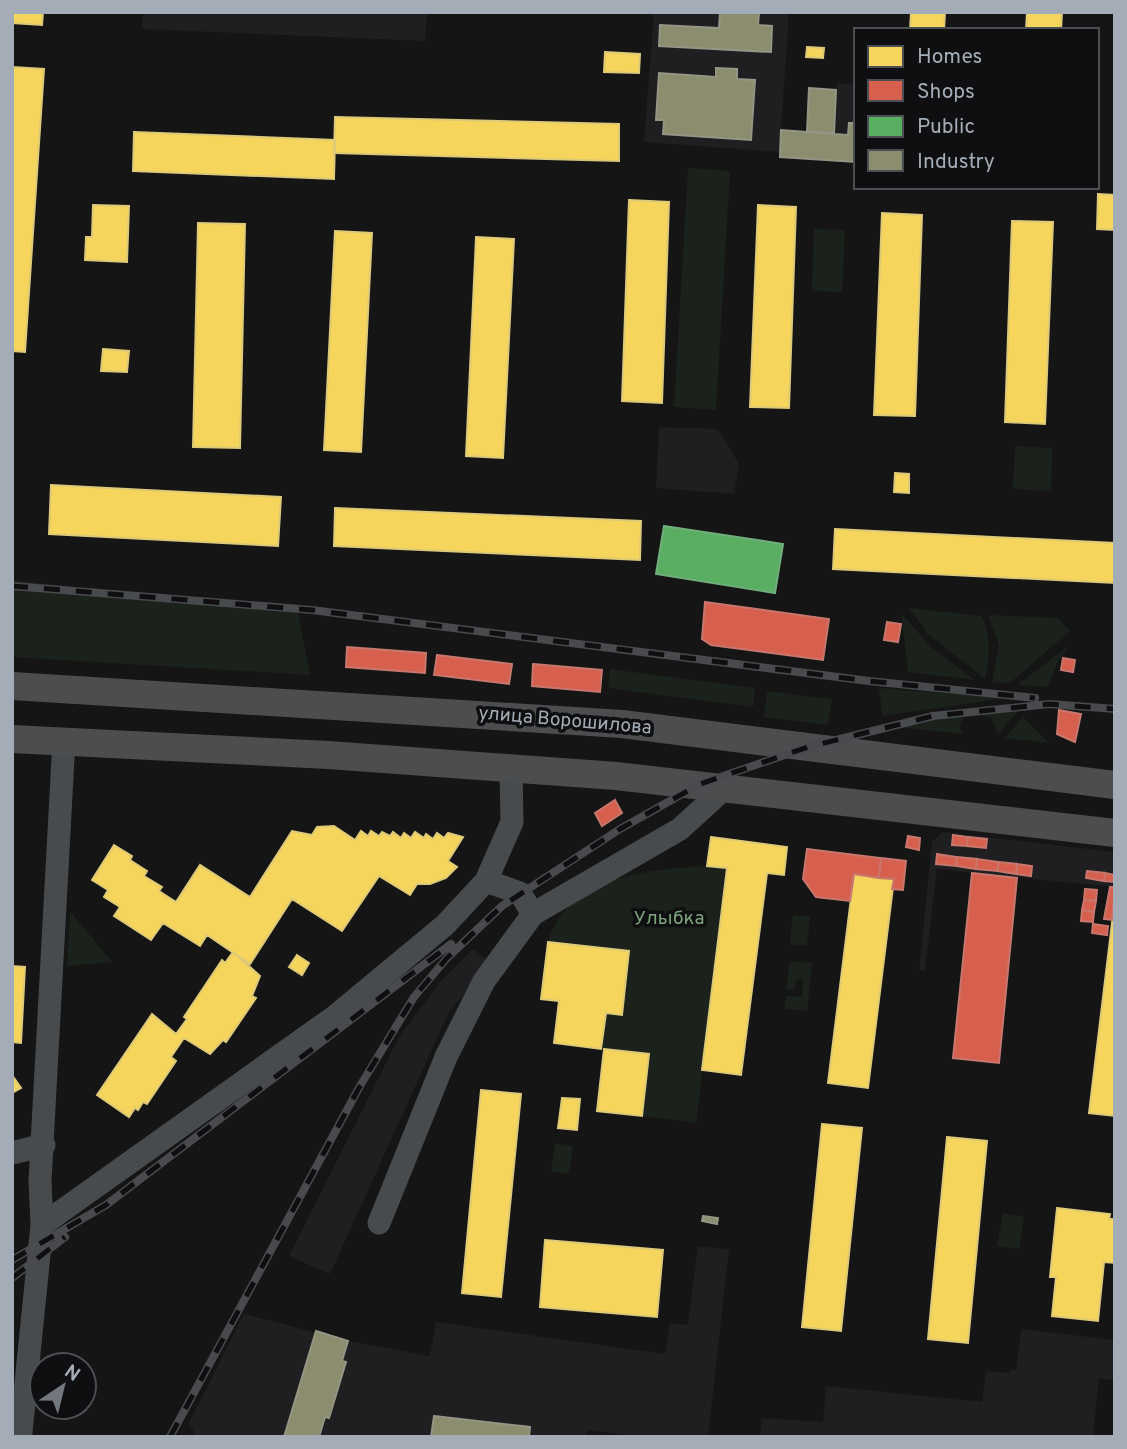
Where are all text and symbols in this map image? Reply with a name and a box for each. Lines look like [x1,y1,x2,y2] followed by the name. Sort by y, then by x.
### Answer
[854,28,1099,189] legend
[917,44,982,71] text: Homes
[917,79,975,106] text: Shops
[917,114,975,141] text: Public
[917,149,995,176] text: Industry
[477,701,653,741] street label: улица Ворошилова
[634,907,704,931] park label: Улыбка
[28,1351,98,1421] north arrow
[59,1360,84,1387] text: N

